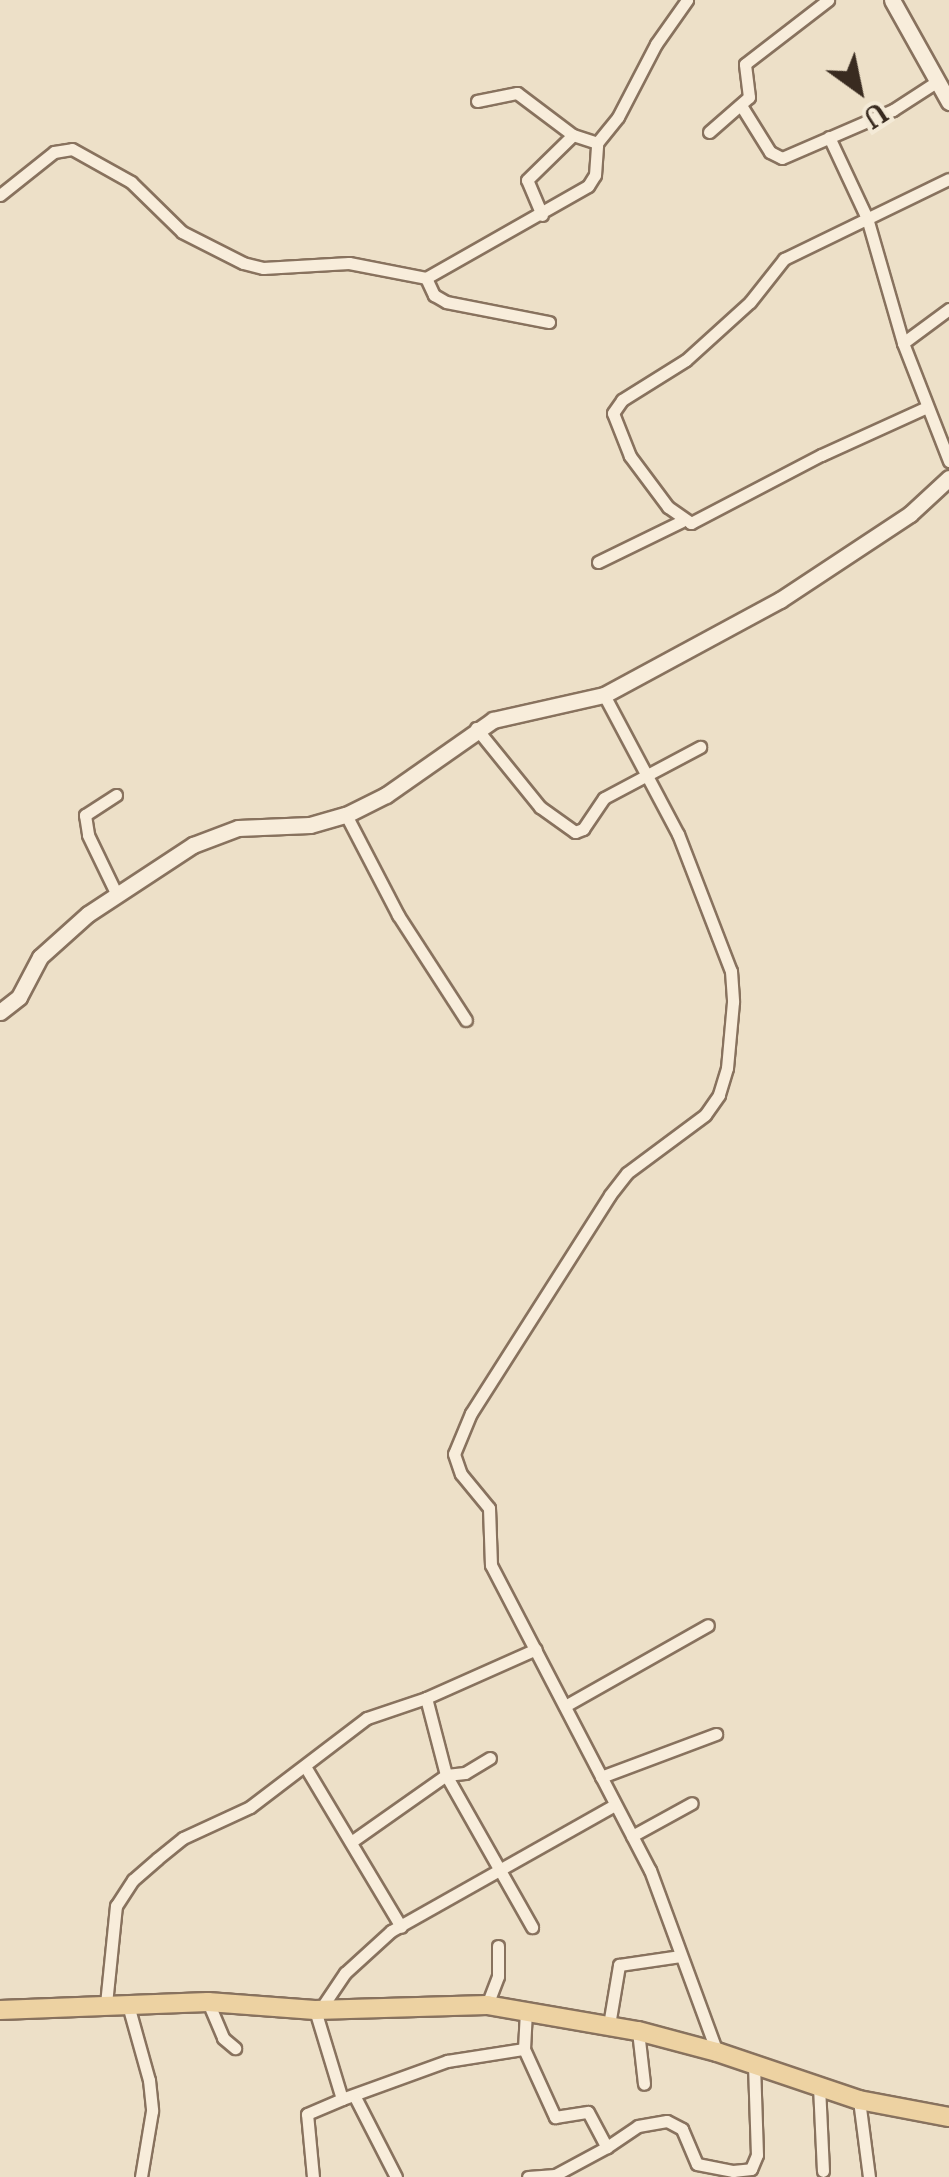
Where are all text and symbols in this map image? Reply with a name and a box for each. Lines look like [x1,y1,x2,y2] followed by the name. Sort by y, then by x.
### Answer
[809,40,909,140] north arrow
[857,94,894,136] text: U

